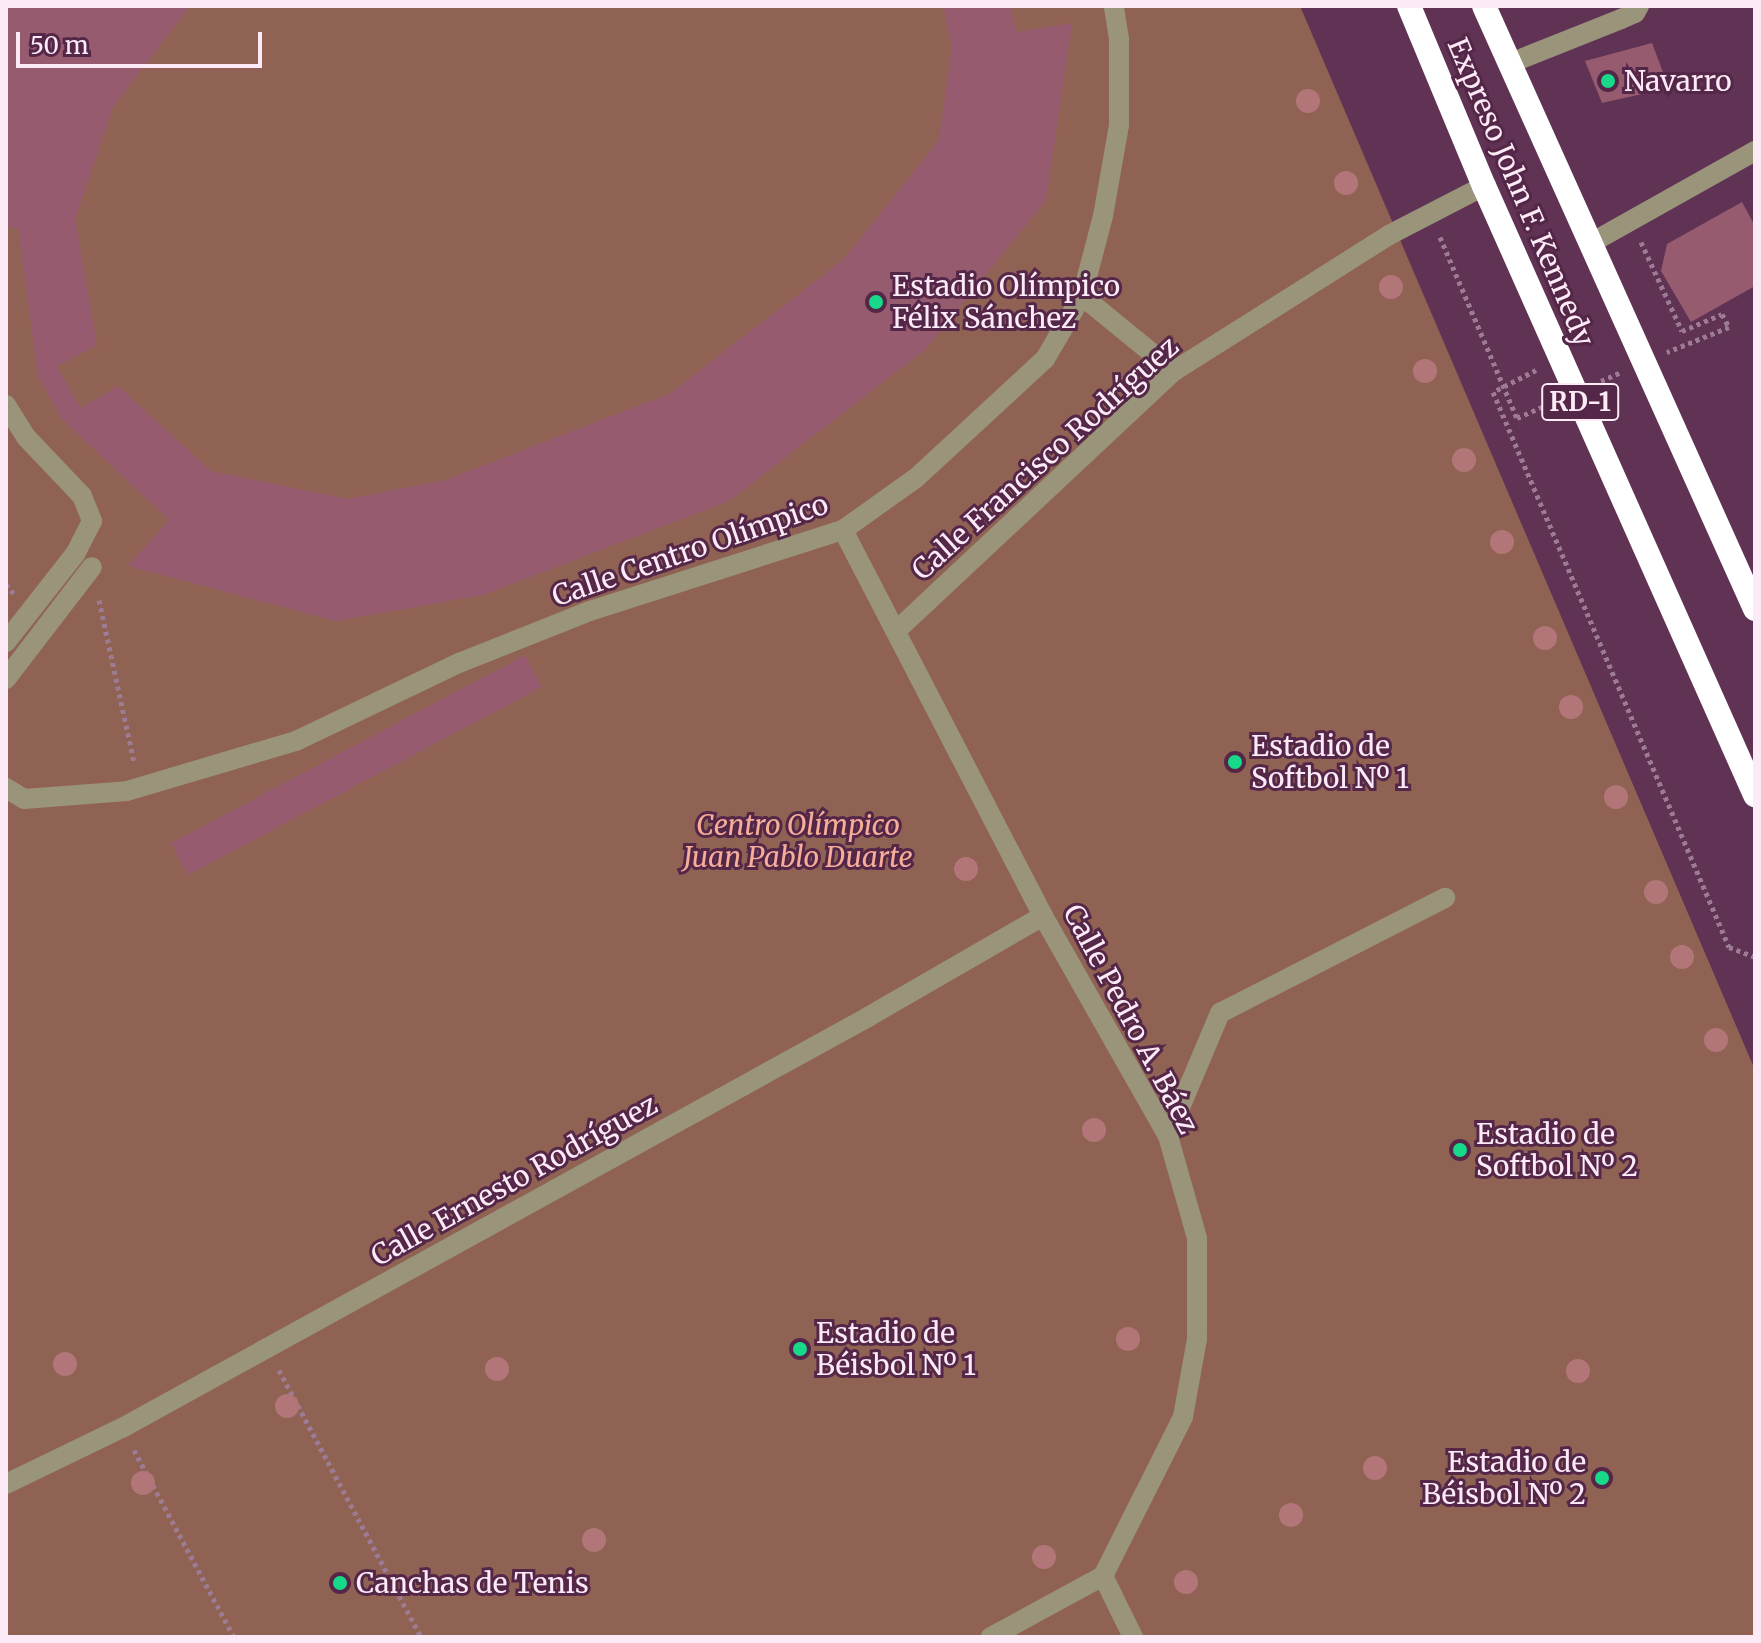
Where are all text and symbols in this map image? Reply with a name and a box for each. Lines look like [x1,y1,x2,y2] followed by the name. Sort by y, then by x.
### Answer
[20,16,266,66] scale bar
[30,30,89,61] text: 50 m
[1441,33,1601,351] street label: Expreso John F. Kennedy
[1624,64,1732,98] place label: Navarro
[1599,72,1617,90] marker: Navarro
[892,269,1120,335] place label: Estadio Olímpico Félix Sánchez
[867,293,885,311] marker: Estadio Olímpico Félix Sánchez
[905,329,1185,587] street label: Calle Francisco Rodríguez
[1540,380,1620,424] road number: RD-1
[547,487,833,613] street label: Calle Centro Olímpico
[1251,729,1409,795] place label: Estadio de Softbol Nº 1
[1226,753,1244,771] marker: Estadio de Softbol Nº 1
[683,808,913,874] park label: Centro Olímpico Juan Pablo Duarte
[1056,899,1206,1139] street label: Calle Pedro A. Báez
[365,1087,663,1273] street label: Calle Ernesto Rodríguez
[1476,1117,1638,1183] place label: Estadio de Softbol Nº 2
[1451,1141,1469,1159] marker: Estadio de Softbol Nº 2
[816,1316,976,1382] place label: Estadio de Béisbol Nº 1
[791,1340,809,1358] marker: Estadio de Béisbol Nº 1
[1422,1445,1586,1511] place label: Estadio de Béisbol Nº 2
[1593,1469,1611,1487] marker: Estadio de Béisbol Nº 2
[356,1566,589,1600] place label: Canchas de Tenis
[331,1574,349,1592] marker: Canchas de Tenis

